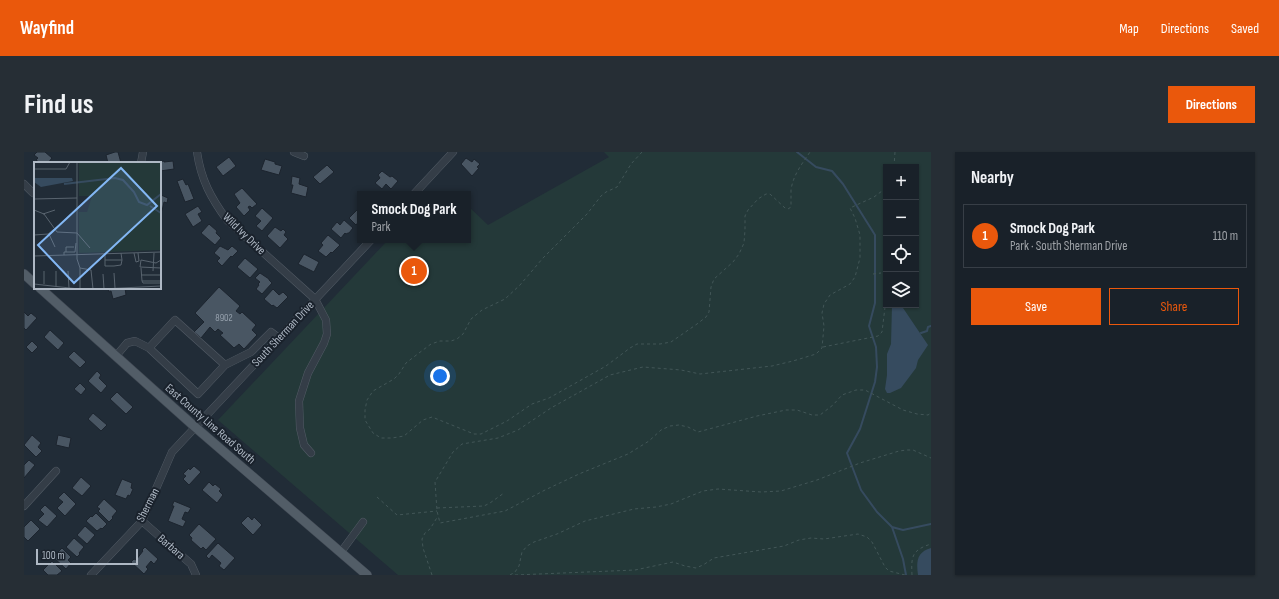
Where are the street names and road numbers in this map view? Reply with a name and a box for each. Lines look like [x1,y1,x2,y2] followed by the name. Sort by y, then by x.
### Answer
[219,210,269,258] street label: Wild Ivy Drive
[249,298,317,370] street label: South Sherman Drive
[162,381,258,467] street label: East County Line Road South
[133,486,163,524] street label: Sherman
[154,531,188,563] street label: Barbara

